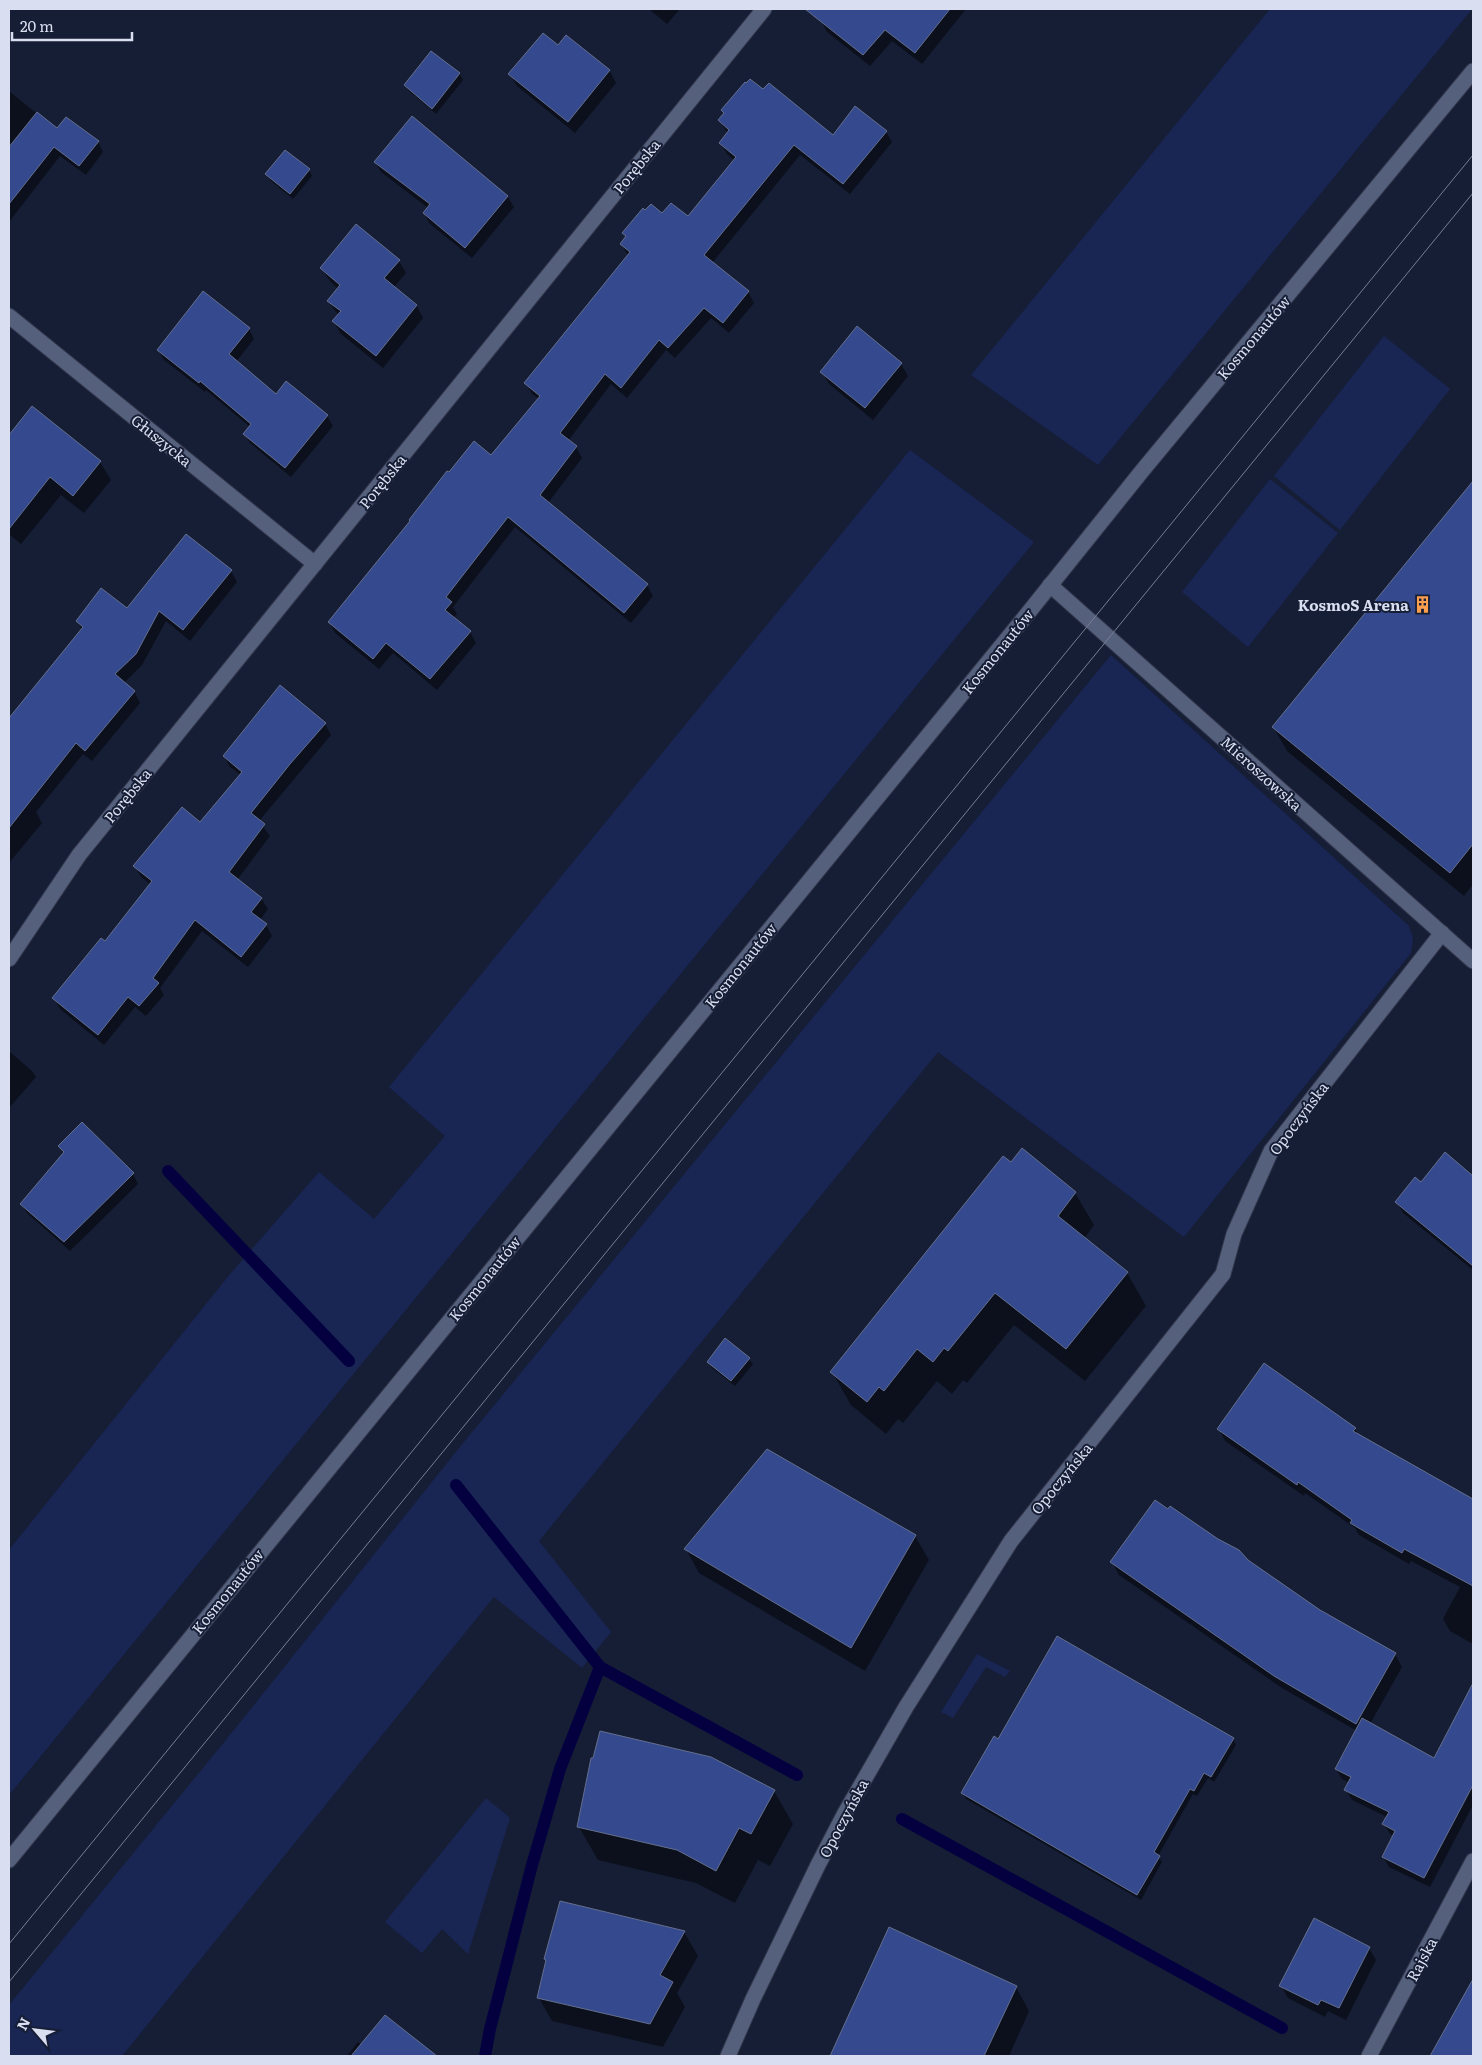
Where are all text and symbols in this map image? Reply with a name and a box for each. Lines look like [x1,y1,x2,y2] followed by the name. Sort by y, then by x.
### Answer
[12,10,132,42] scale bar
[20,14,54,37] text: 20 m
[607,133,666,198] street label: Porębska
[1211,290,1295,384] street label: Kosmonautów
[127,408,198,472] street label: Głuszycka
[353,448,412,513] street label: Porębska
[1298,593,1409,616] place label: KosmoS Arena
[1413,594,1433,614] building icon: KosmoS Arena
[955,603,1039,699] street label: Kosmonautów
[1216,730,1308,816] street label: Mieroszowska
[98,762,157,827] street label: Porębska
[698,917,782,1013] street label: Kosmonautów
[1263,1076,1334,1160] street label: Opoczyńska
[442,1230,526,1326] street label: Kosmonautów
[1025,1436,1098,1519] street label: Opoczyńska
[185,1543,269,1639] street label: Kosmonautów
[813,1774,874,1862] street label: Opoczyńska
[1400,1932,1443,1985] street label: Rajska
[10,2005,60,2055] north arrow
[11,2013,34,2033] text: N

